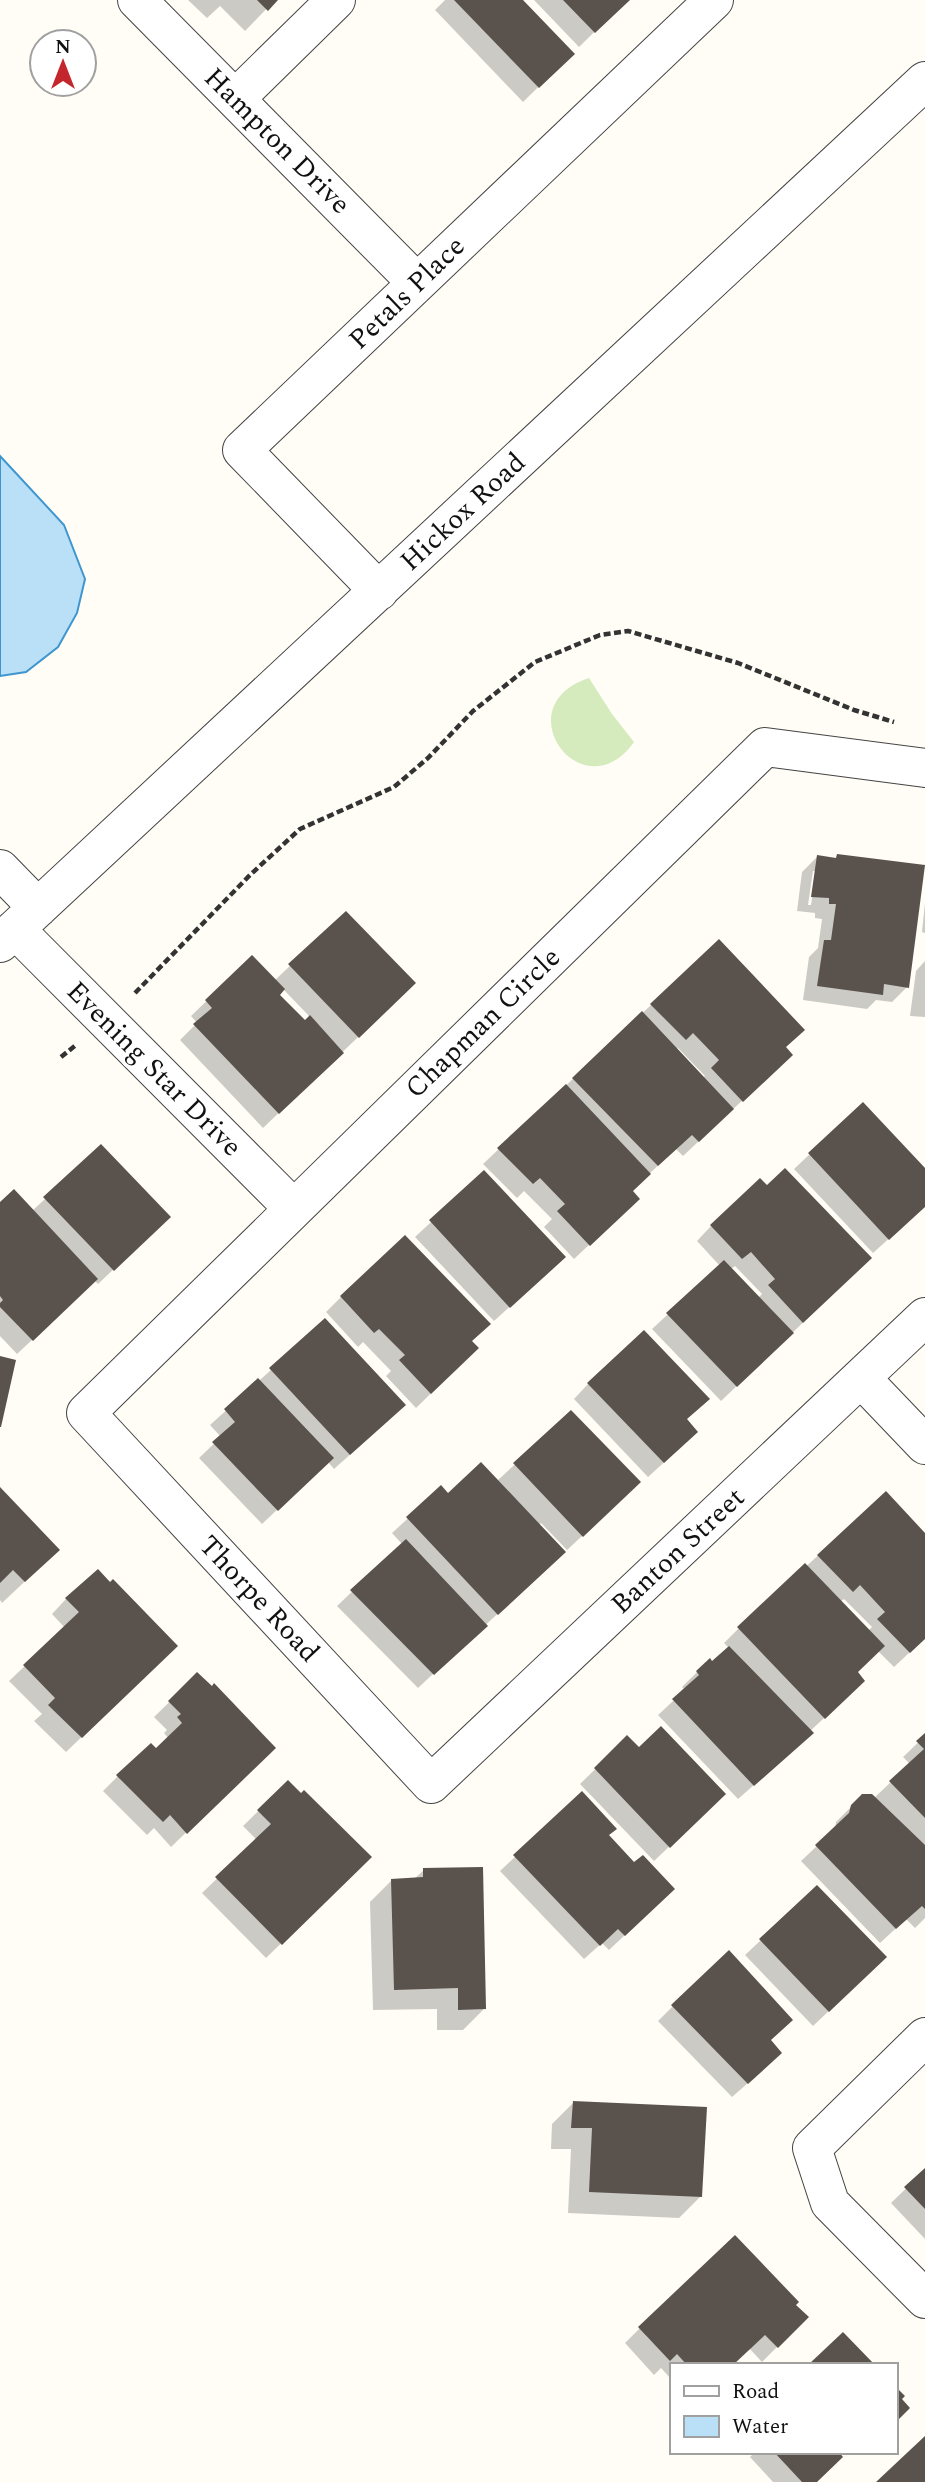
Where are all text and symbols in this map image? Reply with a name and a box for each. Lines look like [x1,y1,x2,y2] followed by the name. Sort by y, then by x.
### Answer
[28,28,98,98] north arrow
[55,33,71,62] text: N
[193,57,361,225] street label: Hampton Drive
[339,226,475,360] street label: Petals Place
[390,442,536,582] street label: Hickox Road
[395,937,571,1109] street label: Chapman Circle
[56,971,252,1167] street label: Evening Star Drive
[601,1477,755,1625] street label: Banton Street
[188,1525,330,1673] street label: Thorpe Road
[670,2363,897,2454] legend
[732,2376,779,2408] text: Road
[732,2411,788,2443] text: Water

